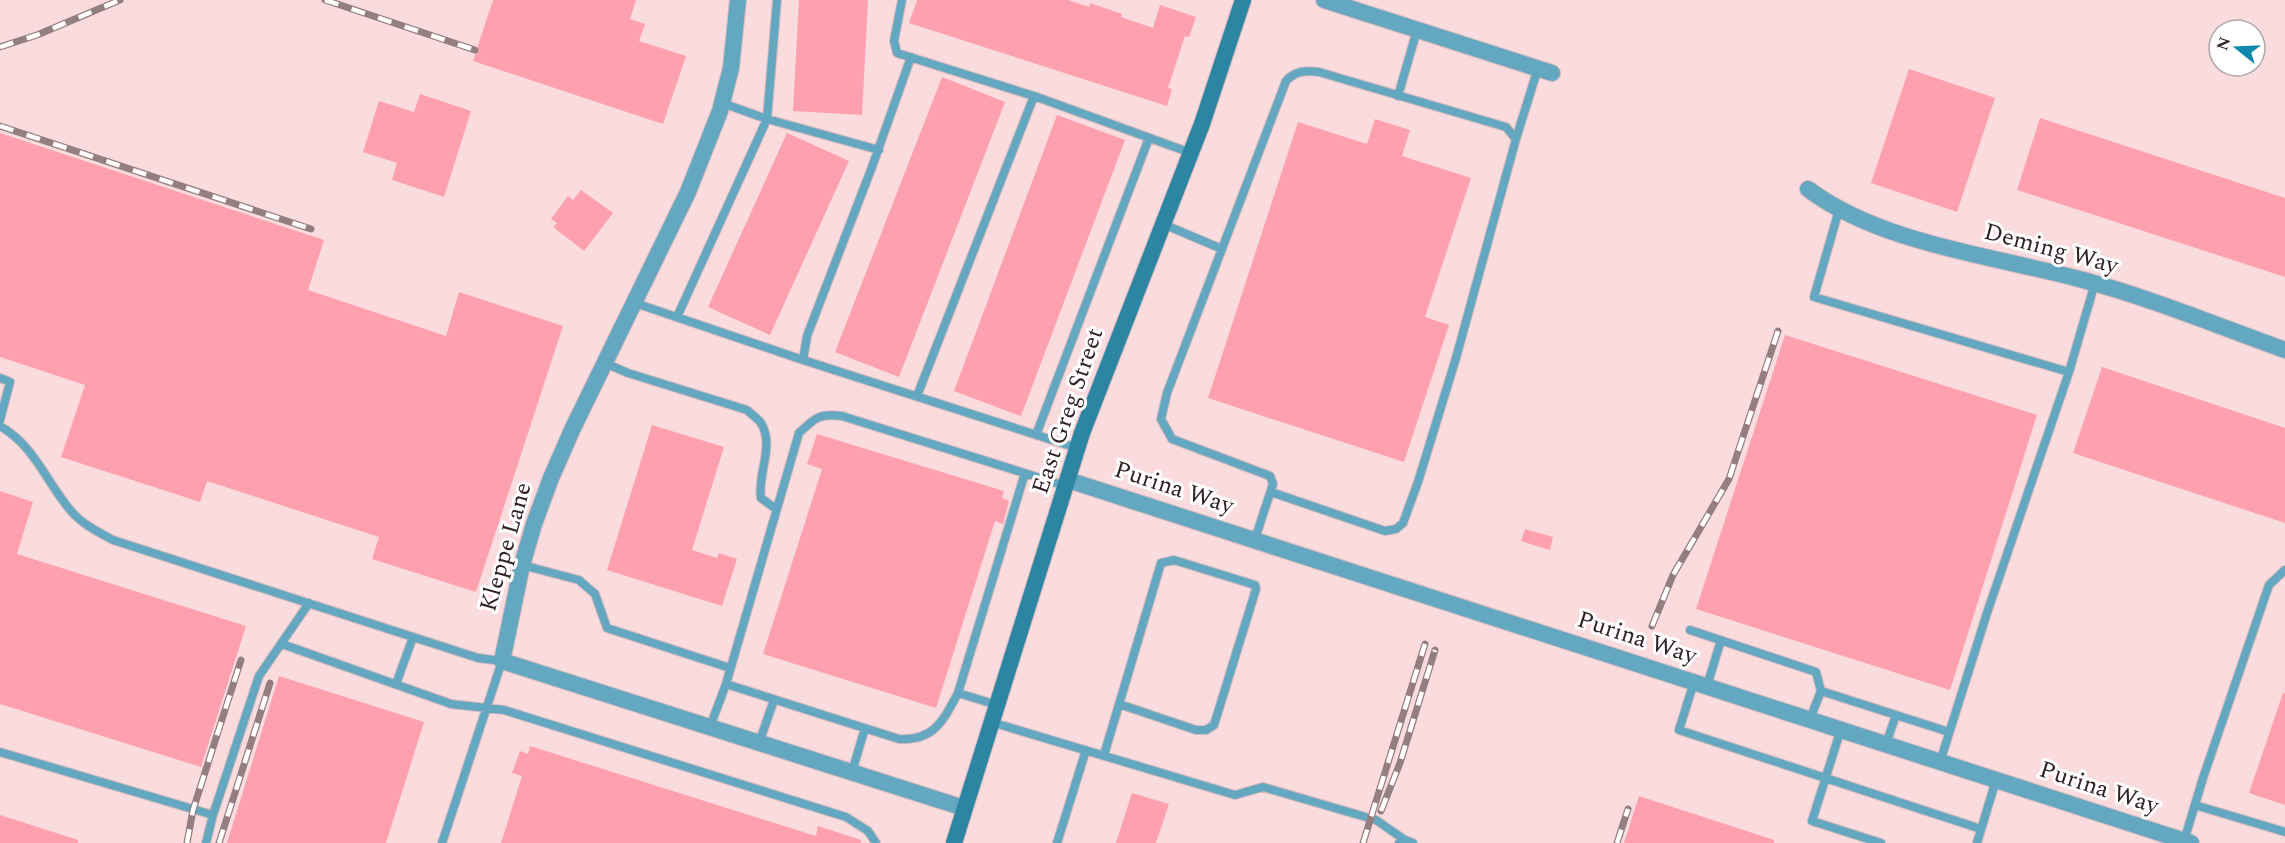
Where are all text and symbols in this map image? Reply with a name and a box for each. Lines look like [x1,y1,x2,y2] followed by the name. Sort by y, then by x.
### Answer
[2207,18,2267,78] north arrow
[2210,34,2237,54] text: N
[1980,214,2123,285] street label: Deming Way
[1023,323,1113,499] street label: East Greg Street
[1110,452,1240,525] street label: Purina Way
[470,478,542,616] street label: Kleppe Lane
[1573,602,1703,675] street label: Purina Way
[2035,752,2165,825] street label: Purina Way

